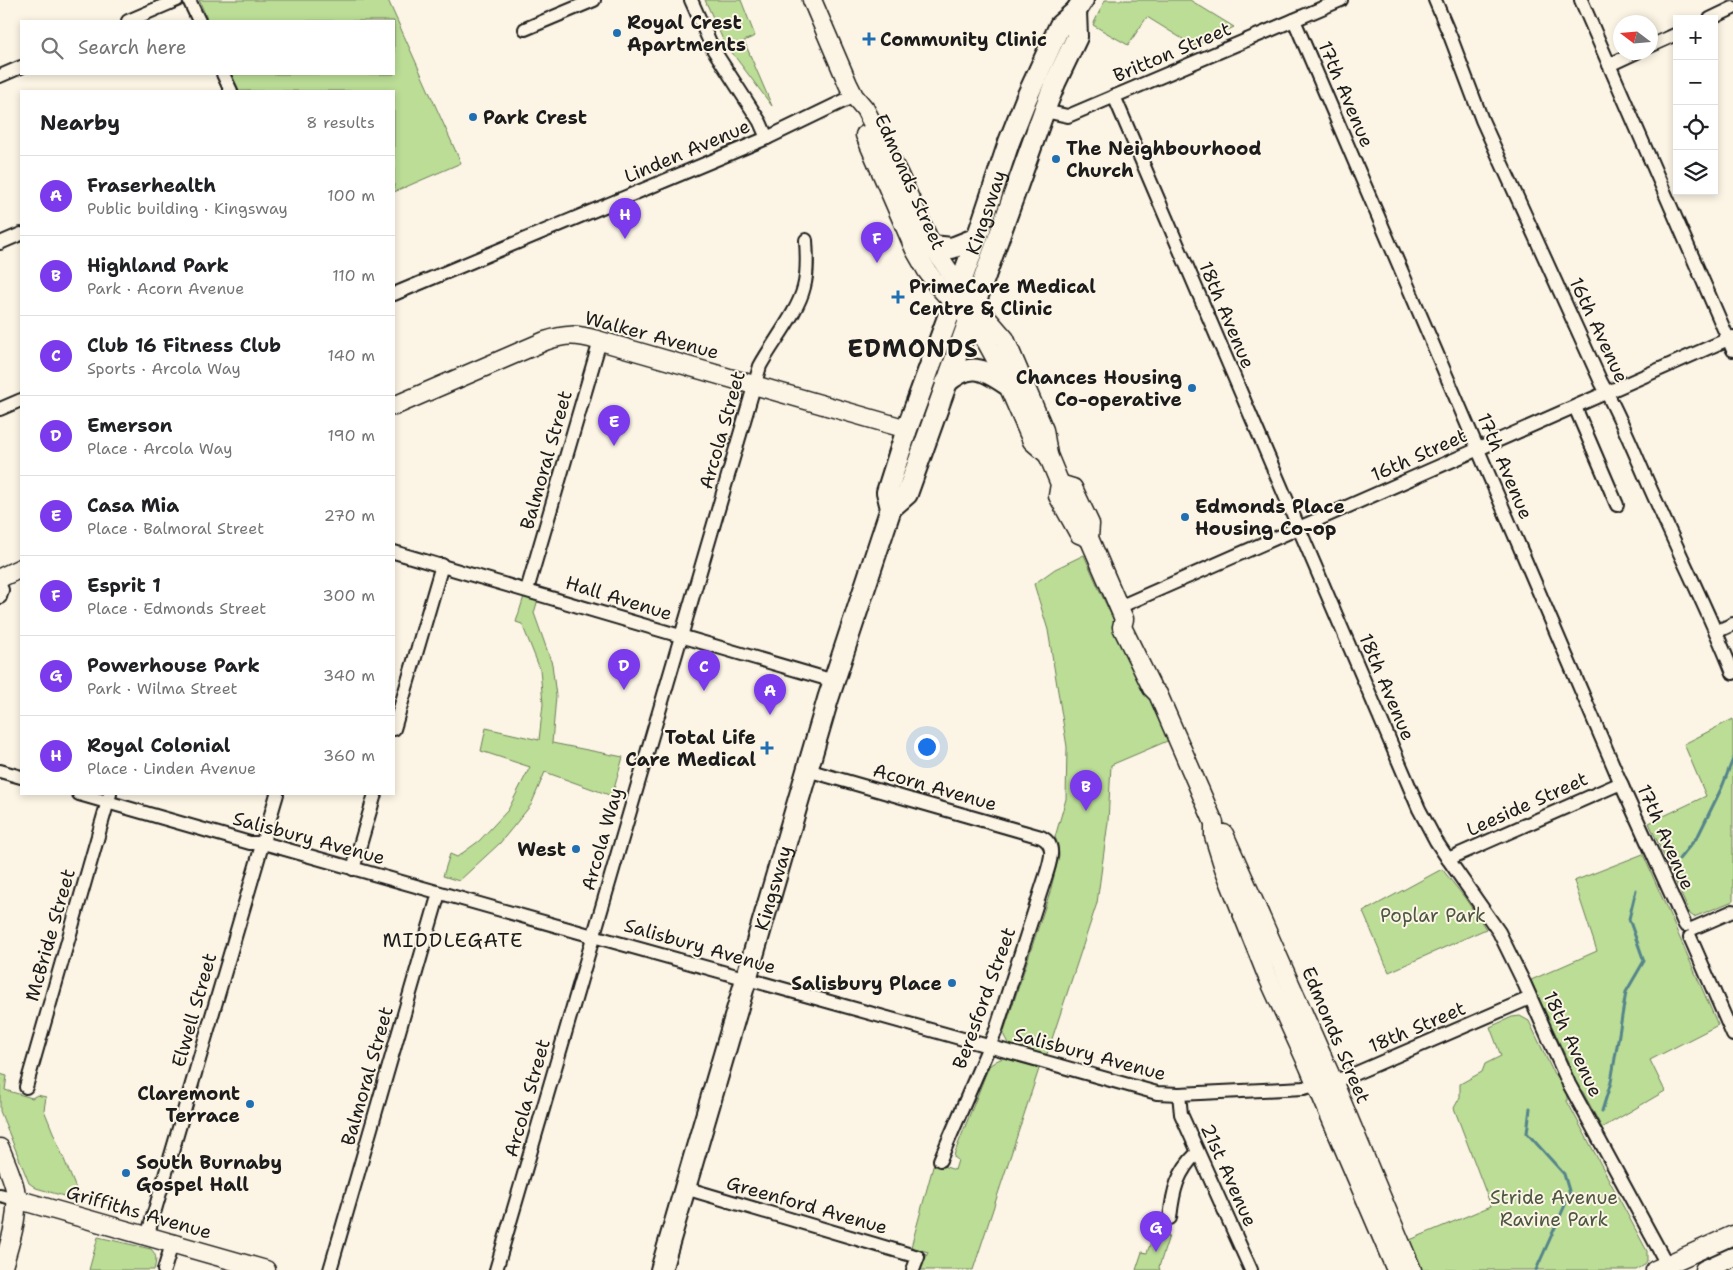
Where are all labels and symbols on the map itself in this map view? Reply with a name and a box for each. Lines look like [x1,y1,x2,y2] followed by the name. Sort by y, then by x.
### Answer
[627,10,746,57] place label: Royal Crest Apartments
[1613,15,1658,60] north arrow
[1109,16,1235,88] street label: Britton Street
[611,27,623,39] marker: Royal Crest Apartments
[880,27,1047,52] place label: Community Clinic
[862,32,876,46] marker: Community Clinic
[1312,37,1380,151] street label: 17th Avenue
[483,105,587,130] place label: Park Crest
[869,110,951,254] street label: Edmonds Street
[467,111,479,123] marker: Park Crest
[620,113,754,189] street label: Linden Avenue
[1066,136,1262,183] place label: The Neighbourhood Church
[1050,153,1062,165] marker: The Neighbourhood Church
[959,167,1011,258] street label: Kingsway
[609,198,641,239] pin: H
[861,222,893,263] pin: F
[1193,258,1261,372] street label: 18th Avenue
[1564,273,1634,387] street label: 16th Avenue
[909,274,1096,321] place label: PrimeCare Medical Centre & Clinic
[891,290,905,304] marker: PrimeCare Medical Centre & Clinic
[582,305,722,365] street label: Walker Avenue
[847,333,979,365] district label: EDMONDS
[1016,365,1182,412] place label: Chances Housing Co-operative
[693,368,751,492] street label: Arcola Street
[1186,382,1198,394] marker: Chances Housing Co-operative
[514,388,578,532] street label: Balmoral Street
[598,405,630,446] pin: E
[1471,409,1539,523] street label: 17th Avenue
[1367,423,1471,487] street label: 16th Street
[1195,494,1345,541] place label: Edmonds Place Housing Co-op
[1179,511,1191,523] marker: Edmonds Place Housing Co-op
[563,570,675,626] street label: Hall Avenue
[1353,630,1421,744] street label: 18th Avenue
[608,649,640,690] pin: D
[688,650,720,691] pin: C
[754,674,786,715] pin: A
[625,725,756,772] place label: Total Life Care Medical
[914,734,940,760] your location
[760,741,774,755] marker: Total Life Care Medical
[870,757,1000,817] street label: Acorn Avenue
[1462,766,1592,842] street label: Leeside Street
[1070,770,1102,811] pin: B
[1632,780,1700,894] street label: 17th Avenue
[575,785,629,893] street label: Arcola Way
[230,806,388,870] street label: Salisbury Avenue
[517,837,566,862] place label: West
[748,842,797,934] street label: Kingsway
[570,843,582,855] marker: West
[19,866,81,1004] street label: McBride Street
[1380,903,1486,928] park label: Poplar Park
[621,912,779,980] street label: Salisbury Avenue
[947,924,1021,1072] street label: Beresford Street
[382,927,524,953] district label: MIDDLEGATE
[166,950,222,1070] street label: Elwell Street
[1296,963,1376,1107] street label: Edmonds Street
[791,971,942,996] place label: Salisbury Place
[946,977,958,989] marker: Salisbury Place
[1538,987,1608,1101] street label: 18th Avenue
[1365,995,1469,1059] street label: 18th Street
[335,1004,399,1148] street label: Balmoral Street
[1011,1022,1169,1086] street label: Salisbury Avenue
[498,1036,556,1160] street label: Arcola Street
[137,1081,240,1128] place label: Claremont Terrace
[244,1098,256,1110] marker: Claremont Terrace
[1195,1119,1263,1231] street label: 21st Avenue
[136,1150,282,1197] place label: South Burnaby Gospel Hall
[120,1167,132,1179] marker: South Burnaby Gospel Hall
[724,1170,890,1240] street label: Greenford Avenue
[63,1179,215,1245] street label: Griffiths Avenue
[1490,1185,1618,1232] park label: Stride Avenue Ravine Park
[1140,1211,1172,1252] pin: G

